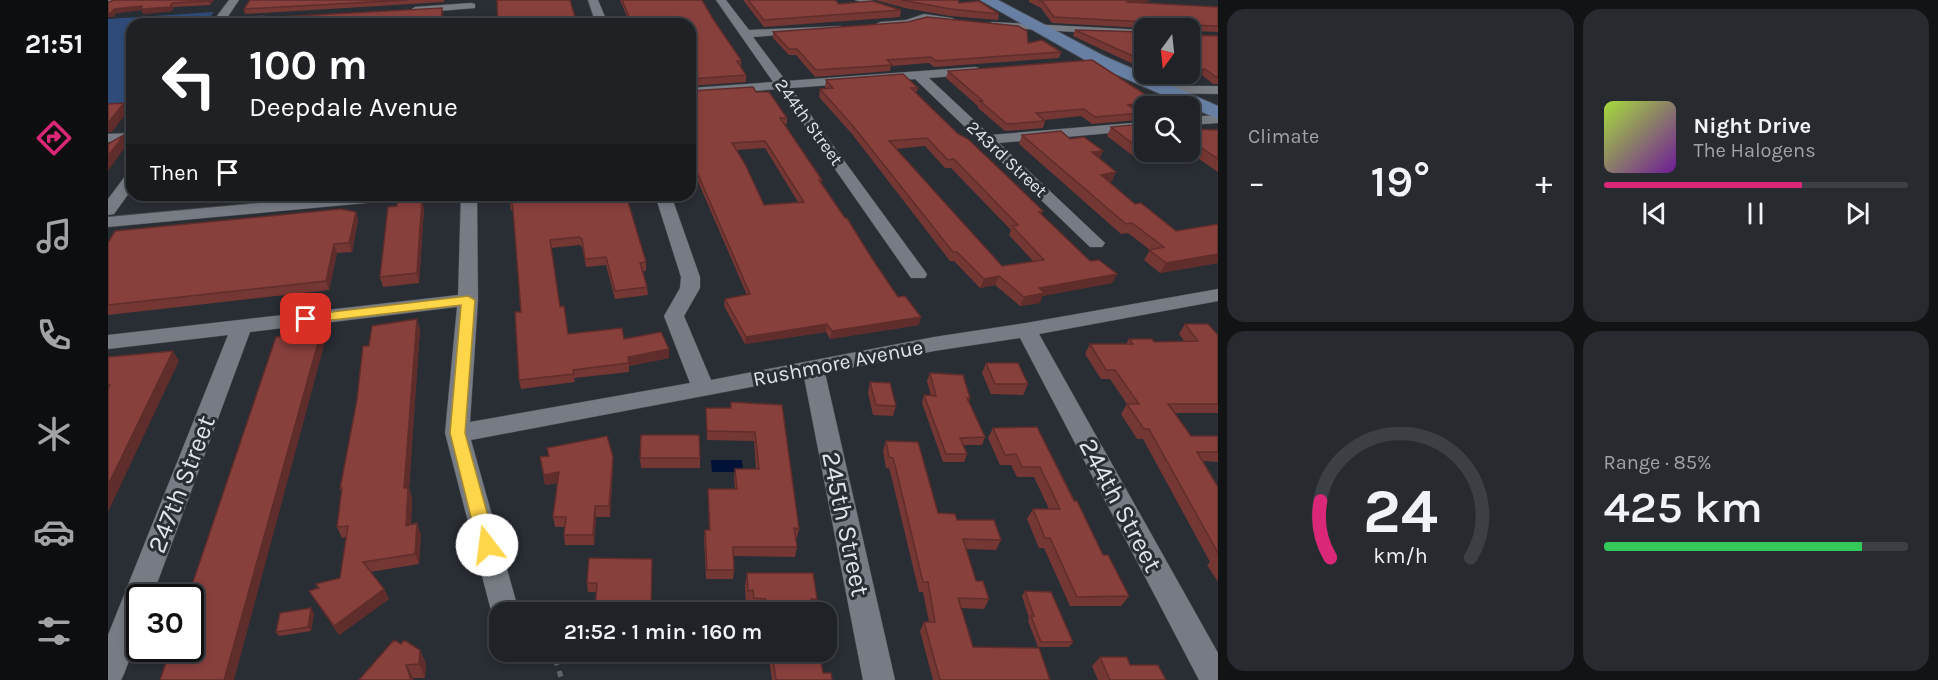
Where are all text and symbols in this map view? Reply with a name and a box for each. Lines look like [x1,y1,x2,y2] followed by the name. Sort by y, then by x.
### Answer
[1134,18,1200,84] north arrow
[1134,18,1200,162] map controls
[25,28,83,60] text: 21:51
[249,40,368,90] text: 100 m
[150,42,228,120] icon: left
[770,74,848,170] street label: 244th Street
[249,91,458,123] text: Deepdale Avenue
[1134,96,1200,162] button: search
[1694,113,1811,139] text: Night Drive
[962,116,1052,202] street label: 243rd Street
[33,117,75,159] icon: directions
[1248,125,1319,148] text: Climate
[1694,139,1816,162] text: The Halogens
[1370,155,1430,207] text: 19°
[211,156,244,189] icon: arrive
[150,160,199,186] text: Then
[1248,163,1265,201] text: −
[1535,163,1552,201] text: +
[1638,197,1671,230] icon: previous
[1739,197,1772,230] icon: pause
[1841,197,1874,230] icon: next
[33,215,75,257] icon: music
[280,293,331,344] pin
[289,302,322,335] icon: arrive
[33,314,75,356] icon: phone
[751,335,925,391] street label: Rushmore Avenue
[141,411,222,557] street label: 247th Street
[33,413,75,455] icon: climate
[1072,433,1169,578] street label: 244th Street
[815,449,876,600] street label: 245th Street
[1604,451,1712,474] text: Range · 85%
[1363,475,1438,548] text: 24
[1604,481,1763,533] text: 425 km
[33,511,75,553] icon: car
[455,513,519,577] position arrow
[1373,543,1427,568] text: km/h
[126,584,204,662] speed limit sign: 30
[33,610,75,652] icon: filters
[564,619,762,645] text: 21:52 · 1 min · 160 m

